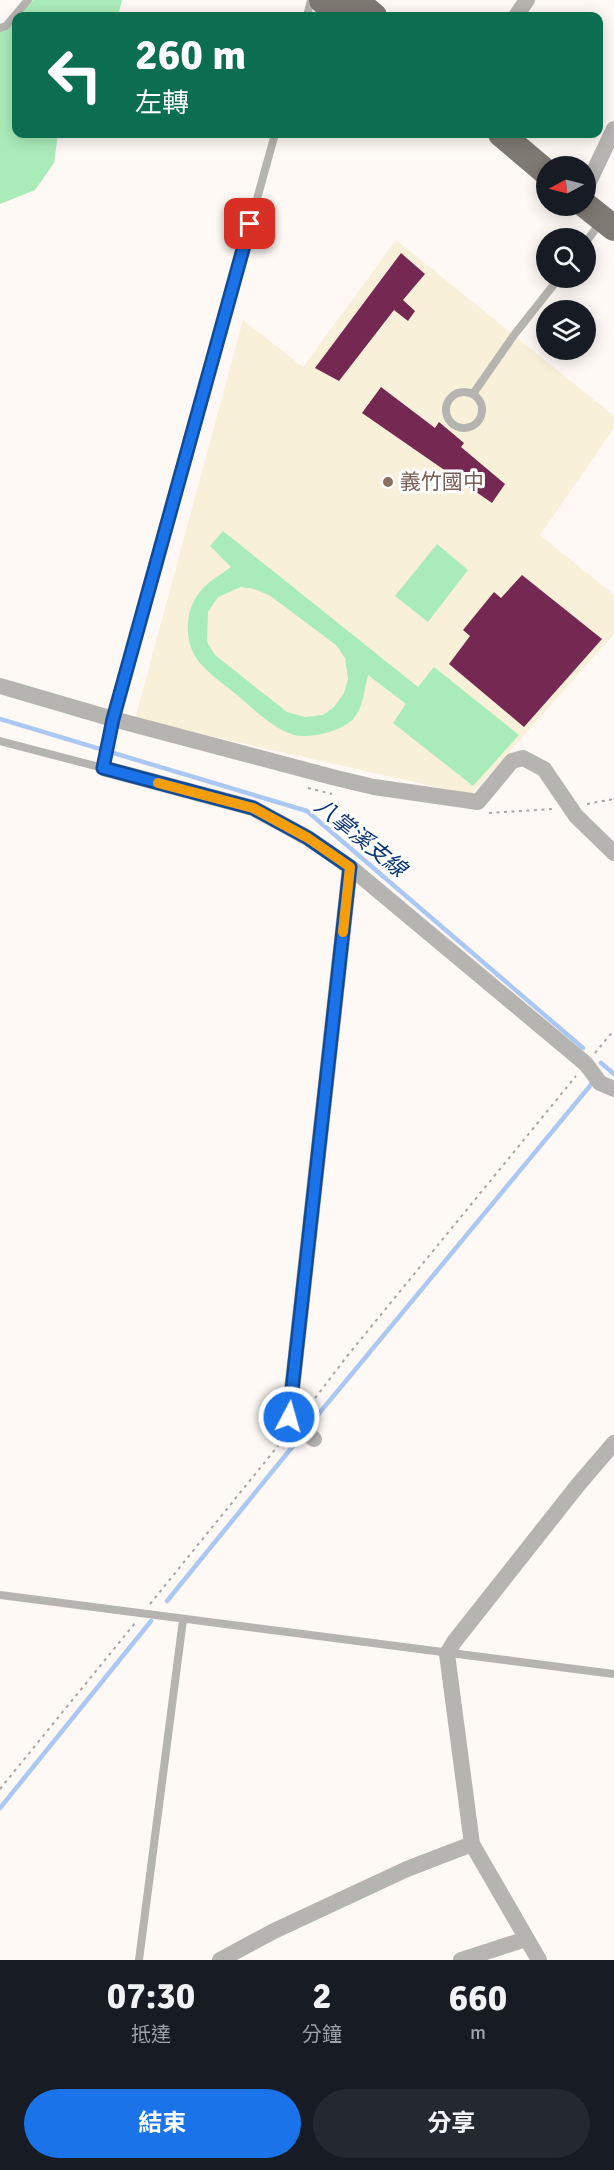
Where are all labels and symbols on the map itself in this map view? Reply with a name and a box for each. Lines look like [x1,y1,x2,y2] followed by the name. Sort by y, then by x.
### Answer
[536,156,596,216] north arrow
[224,198,275,249] pin
[400,469,484,495] place label: 義竹國中
[381,475,395,489] marker: 義竹國中
[309,792,414,884] water label: 八掌溪支線
[257,1385,321,1449] position arrow

